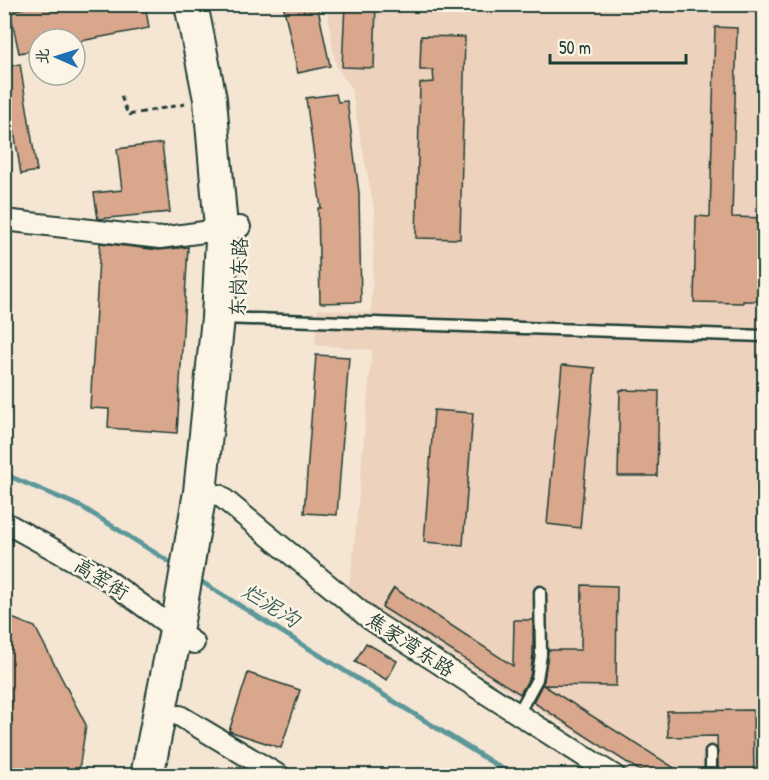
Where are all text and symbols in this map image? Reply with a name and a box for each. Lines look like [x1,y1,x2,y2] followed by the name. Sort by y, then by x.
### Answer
[27,27,87,87] north arrow
[550,27,686,65] scale bar
[559,35,591,60] text: 50 m
[31,48,53,65] text: 北
[223,236,253,317] street label: 东岗东路
[69,551,135,605] street label: 高窑街
[237,576,307,635] water label: 烂泥沟
[362,605,461,683] street label: 焦家湾东路

